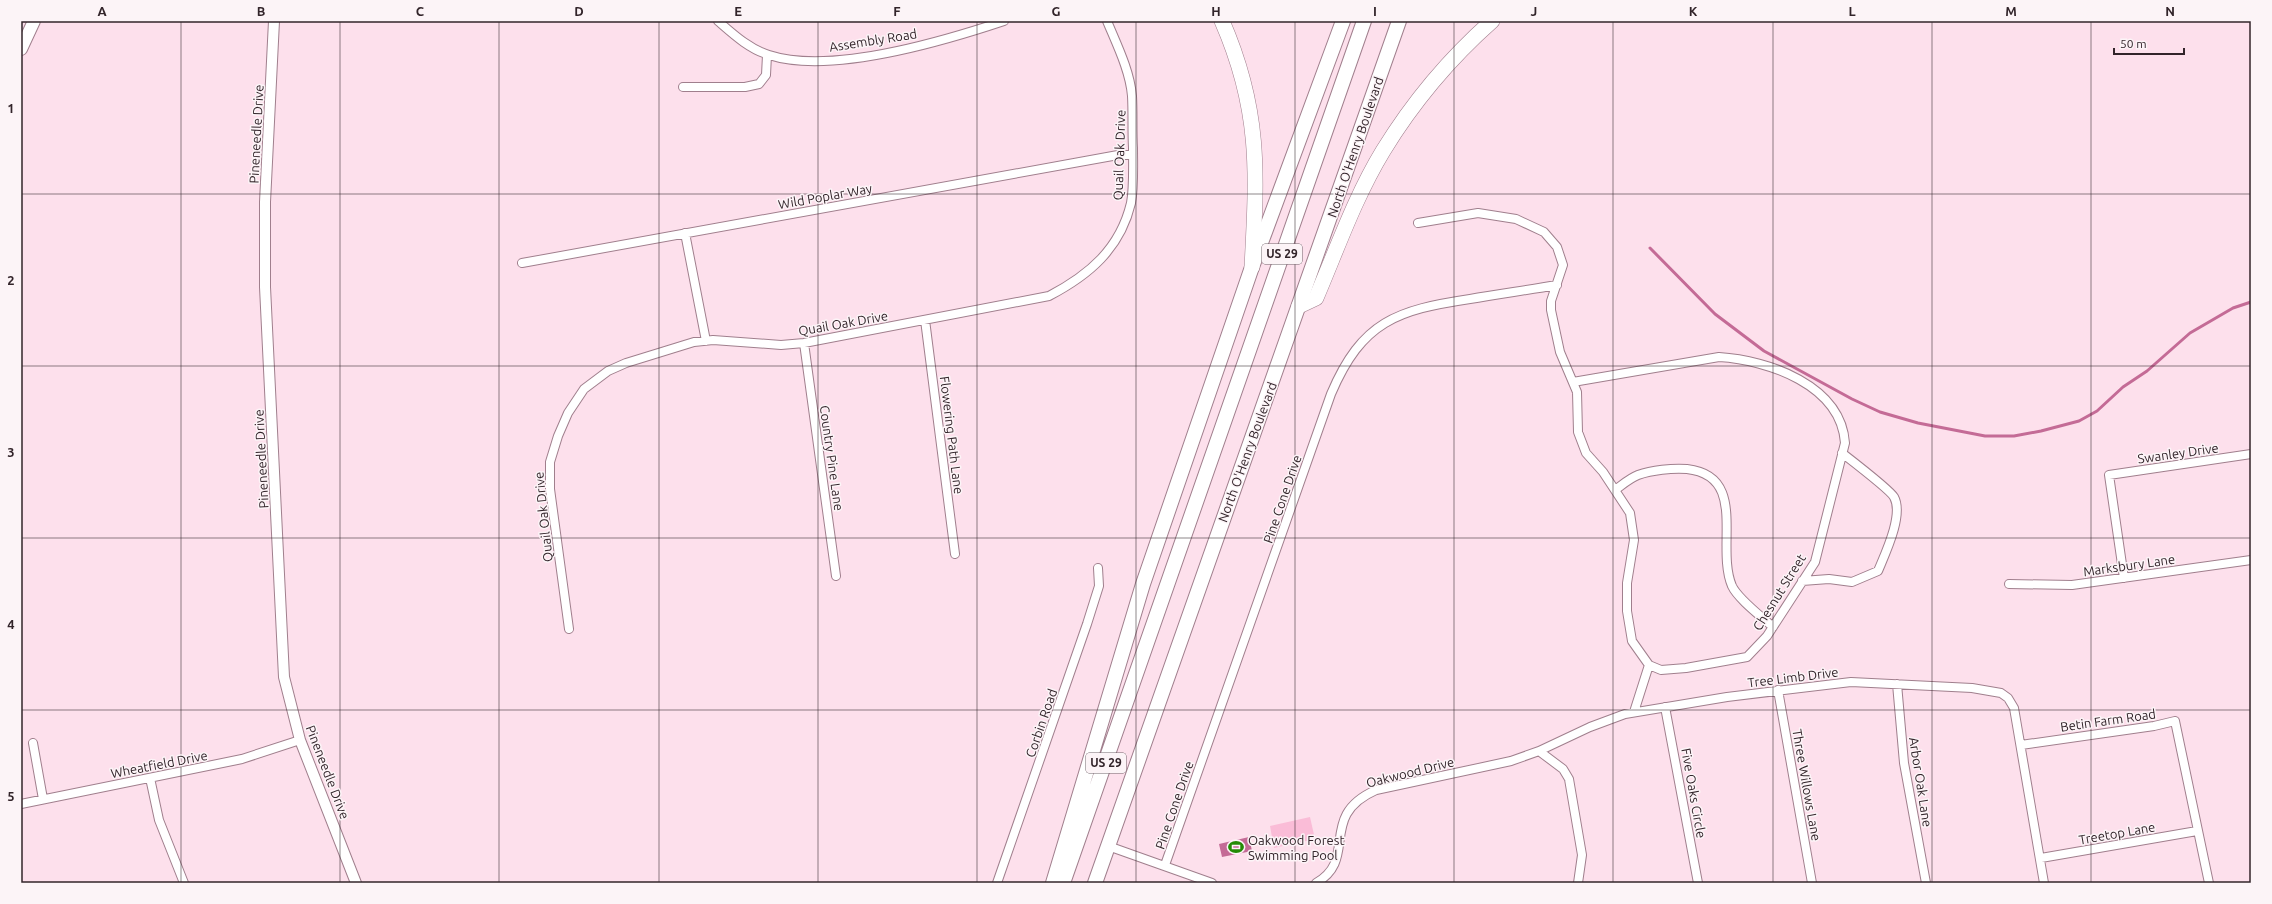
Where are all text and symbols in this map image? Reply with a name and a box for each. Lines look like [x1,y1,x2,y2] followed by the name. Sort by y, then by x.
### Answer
[97,4,107,18] text: A
[257,4,266,18] text: B
[416,4,425,18] text: C
[574,4,584,18] text: D
[734,4,742,18] text: E
[893,4,901,18] text: F
[1052,4,1061,18] text: G
[1211,4,1221,18] text: H
[1373,4,1377,18] text: I
[1531,4,1537,18] text: J
[1689,4,1698,18] text: K
[1848,4,1856,18] text: L
[2005,4,2017,18] text: M
[2165,4,2175,18] text: N
[828,26,918,54] street label: Assembly Road
[2114,30,2184,56] scale bar
[2120,37,2147,50] text: 50 m
[1324,75,1386,219] street label: North O'Henry Boulevard
[246,84,266,184] street label: Pineneedle Drive
[7,101,15,115] text: 1
[1110,109,1129,201] street label: Quail Oak Drive
[777,181,873,211] street label: Wild Poplar Way
[1262,244,1302,264] road number: US 29
[7,273,15,287] text: 2
[797,308,889,339] street label: Quail Oak Drive
[938,375,966,495] street label: Flowering Path Lane
[1215,380,1279,524] street label: North O'Henry Boulevard
[818,404,846,512] street label: Country Pine Lane
[251,409,271,509] street label: Pineneedle Drive
[2137,440,2219,466] street label: Swanley Drive
[7,445,15,459] text: 3
[1260,453,1304,545] street label: Pine Cone Drive
[531,471,556,563] street label: Quail Oak Drive
[1750,551,1808,633] street label: Chesnut Street
[2082,552,2176,578] street label: Marksbury Lane
[7,617,15,631] text: 4
[1747,664,1839,690] street label: Tree Limb Drive
[1023,687,1059,759] street label: Corbin Road
[2059,706,2157,734] street label: Betin Farm Road
[304,723,352,821] street label: Pineneedle Drive
[1790,728,1824,842] street label: Three Willows Lane
[1907,736,1935,828] street label: Arbor Oak Lane
[1679,747,1709,839] street label: Five Oaks Circle
[109,748,209,780] street label: Wheatfield Drive
[1086,753,1126,773] road number: US 29
[1365,754,1455,790] street label: Oakwood Drive
[1152,759,1196,851] street label: Pine Cone Drive
[7,789,15,803] text: 5
[2078,819,2156,847] street label: Treetop Lane
[1248,833,1345,862] place label: Oakwood Forest Swimming Pool
[1227,838,1245,856] sports icon: Oakwood Forest Swimming Pool

